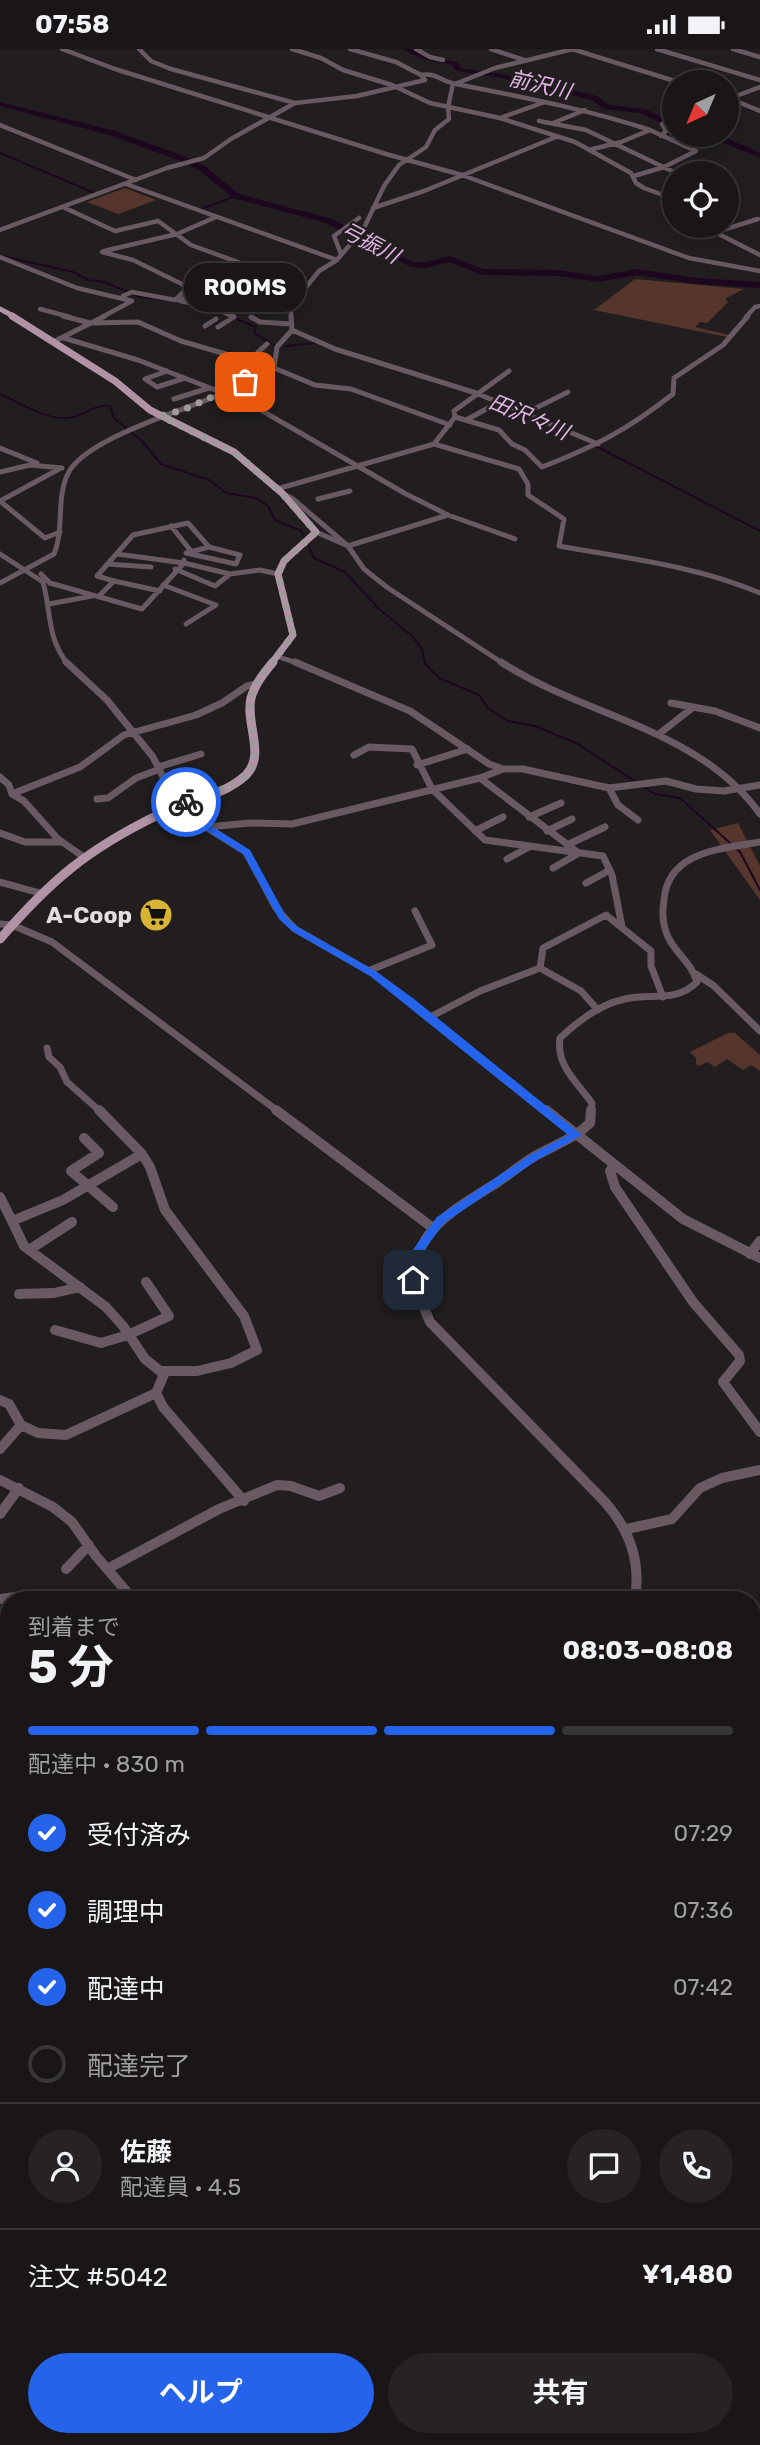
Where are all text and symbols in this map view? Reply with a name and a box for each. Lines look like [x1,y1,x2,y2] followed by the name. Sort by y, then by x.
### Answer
[35,9,110,40] text: 07:58
[507,65,576,104] water label: 前沢川
[662,70,738,147] north arrow
[662,70,739,238] map controls
[662,161,739,238] button: locate
[337,217,406,269] water label: 弓振川
[184,263,306,312] callout: ROOMS
[204,273,286,301] text: ROOMS
[215,352,275,412] pin
[226,363,264,401] icon: bag
[486,389,575,445] water label: 田沢々川
[151,767,221,837] courier
[167,783,205,821] icon: bike
[137,896,175,934] supermarket icon: A-Coop
[46,901,132,929] place label: A-Coop
[383,1250,443,1310] pin
[394,1261,432,1299] icon: home
[28,1613,120,1641] text: 到着まで
[562,1635,733,1666] text: 08:03–08:08
[28,1640,114,1695] text: 5 分
[28,1750,185,1778] text: 配達中 · 830 m
[28,1814,66,1852] icon: check
[674,1819,733,1847] text: 07:29
[87,1820,191,1851] text: 受付済み
[28,1891,66,1929] icon: check
[673,1896,733,1924] text: 07:36
[87,1897,165,1928] text: 調理中
[28,1968,66,2006] icon: check
[673,1973,733,2001] text: 07:42
[87,1974,165,2005] text: 配達中
[87,2051,191,2082] text: 配達完了
[28,2129,102,2203] button: person
[567,2129,641,2203] button: chat
[659,2129,733,2203] button: phone
[120,2137,172,2168] text: 佐藤
[120,2173,241,2201] text: 配達員 · 4.5
[642,2259,733,2290] text: ¥1,480
[28,2262,168,2293] text: 注文 #5042
[28,2353,374,2433] button: ヘルプ
[388,2353,733,2433] button: 共有

